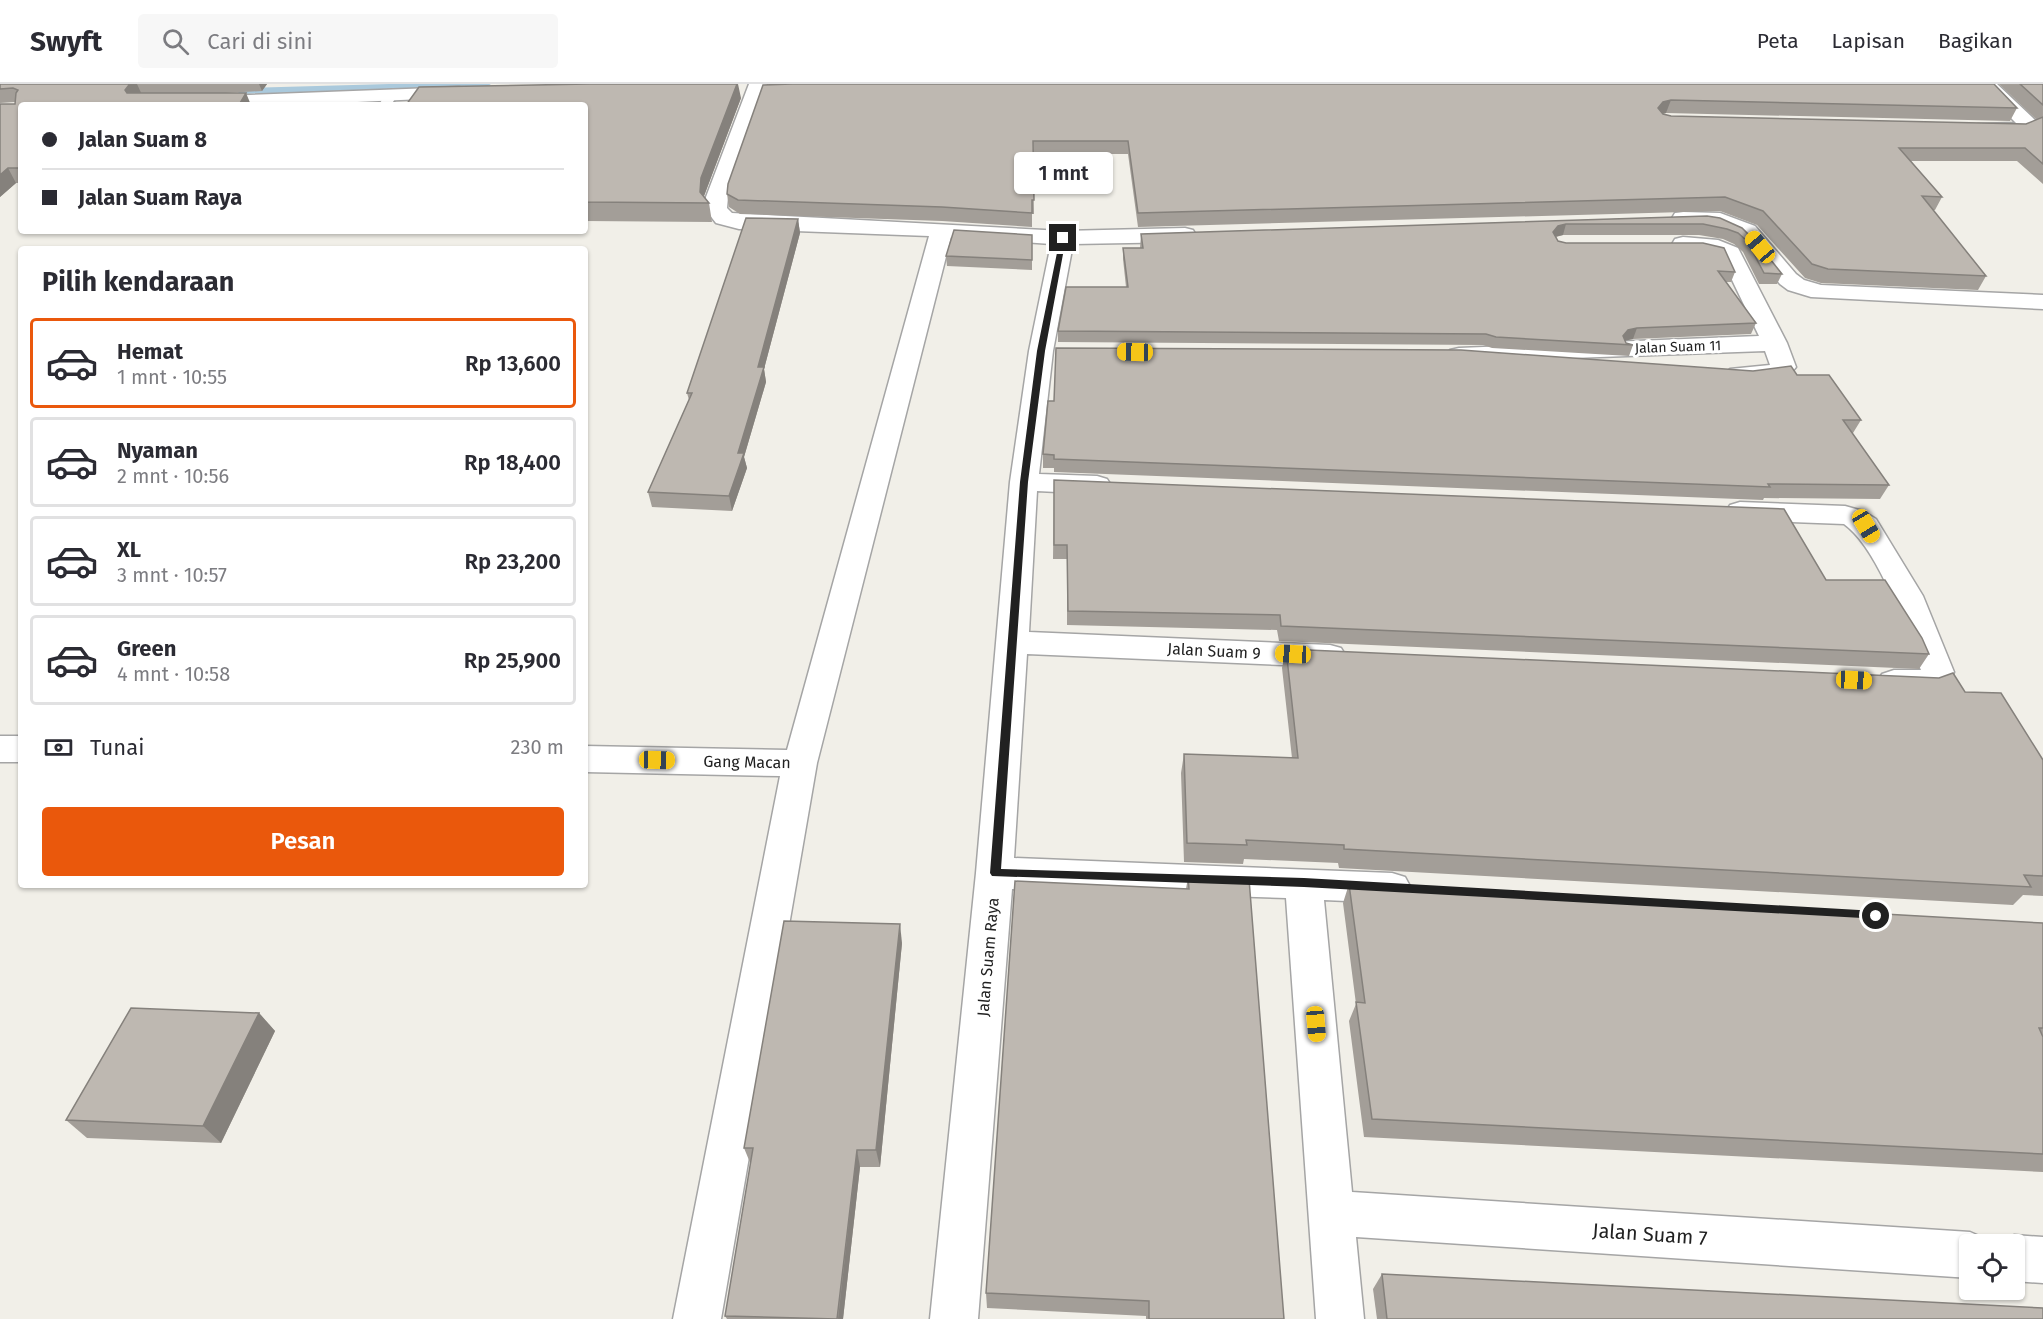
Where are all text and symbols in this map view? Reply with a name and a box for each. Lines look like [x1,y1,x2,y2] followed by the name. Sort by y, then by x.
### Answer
[138,14,558,68] search box
[30,25,102,58] text: Swyft
[159,25,192,58] icon: search
[207,28,313,55] text: Cari di sini
[1757,28,1799,54] text: Peta
[1832,28,1905,54] text: Lapisan
[1938,28,2013,54] text: Bagikan
[78,126,207,153] text: Jalan Suam 8
[1014,151,1112,193] callout: 1 mnt
[1038,161,1089,185] text: 1 mnt
[78,184,242,211] text: Jalan Suam Raya
[1049,224,1076,251] route end
[1742,227,1778,267] car
[42,266,234,298] text: Pilih kendaraan
[45,336,99,390] icon: car
[1635,337,1721,357] street label: Jalan Suam 11
[117,338,183,365] text: Hemat
[1117,343,1153,361] car
[465,350,561,377] text: Rp 13,600
[117,365,227,389] text: 1 mnt · 10:55
[45,435,99,489] icon: car
[117,437,198,464] text: Nyaman
[464,449,561,476] text: Rp 18,400
[117,464,229,488] text: 2 mnt · 10:56
[1849,506,1883,546] car
[45,534,99,588] icon: car
[117,536,141,563] text: XL
[465,548,561,575] text: Rp 23,200
[117,563,227,587] text: 3 mnt · 10:57
[45,633,99,687] icon: car
[117,635,176,662] text: Green
[1167,639,1261,663] street label: Jalan Suam 9
[1275,644,1311,664] car
[464,647,561,674] text: Rp 25,900
[117,662,230,686] text: 4 mnt · 10:58
[1836,670,1872,690] car
[42,731,75,764] icon: cash
[90,734,144,761] text: Tunai
[511,735,564,759] text: 230 m
[639,751,675,769] car
[703,752,791,772] street label: Gang Macan
[42,807,564,876] button: Pesan
[973,897,1003,1017] street label: Jalan Suam Raya
[1862,902,1889,929] route start
[1305,1005,1327,1043] car
[1592,1218,1708,1250] street label: Jalan Suam 7
[1959,1234,2025,1300] map controls
[1959,1234,2025,1300] button: locate

